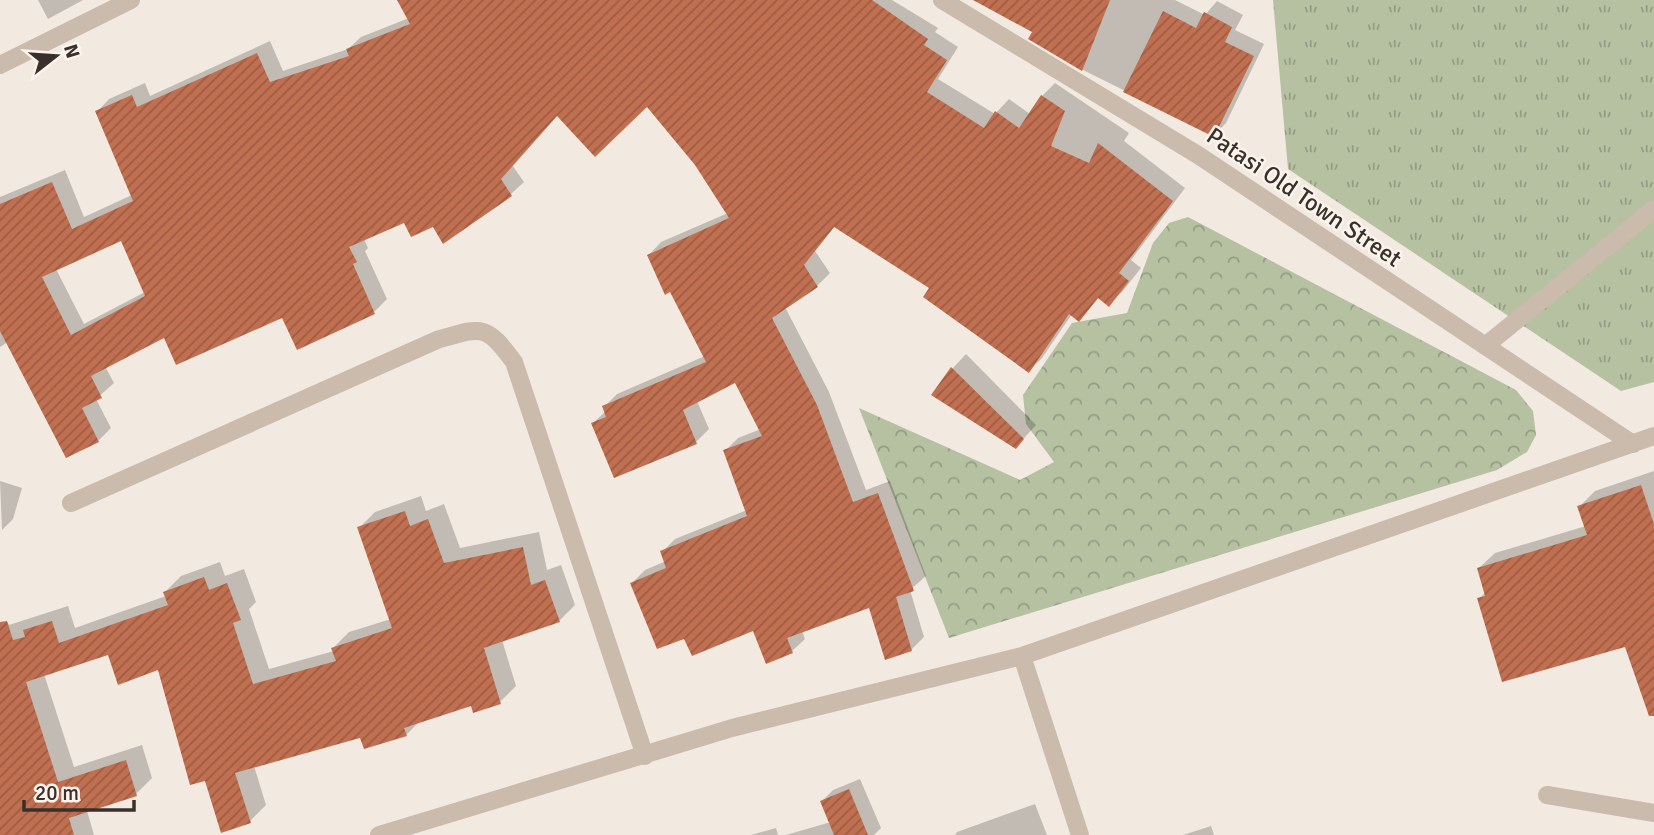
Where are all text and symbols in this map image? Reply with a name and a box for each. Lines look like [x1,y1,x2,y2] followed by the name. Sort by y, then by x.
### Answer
[21,21,91,91] north arrow
[58,41,85,61] text: N
[1201,121,1407,273] street label: Patasi Old Town Street
[24,768,135,812] scale bar
[35,780,79,806] text: 20 m

